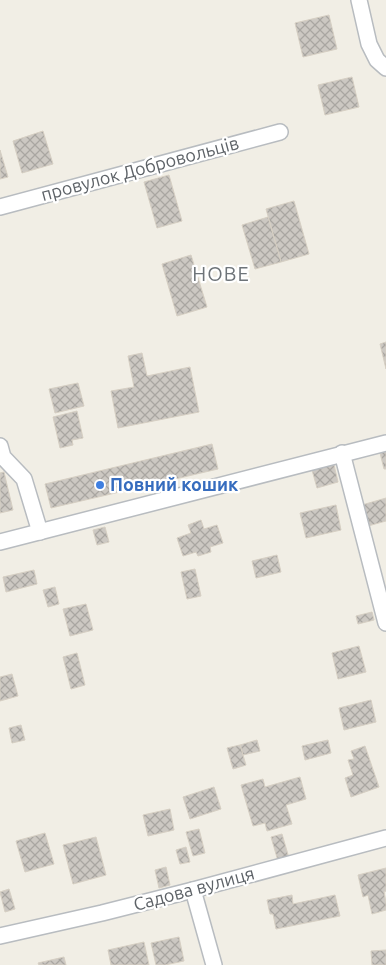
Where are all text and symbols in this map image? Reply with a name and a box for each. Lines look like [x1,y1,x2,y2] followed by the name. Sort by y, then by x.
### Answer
[39,132,241,204] street label: провулок Добровольців
[192,262,250,285] district label: НОВЕ
[110,474,239,494] place label: Повний кошик
[94,479,106,491] marker: Повний кошик
[131,862,256,914] street label: Садова вулиця

